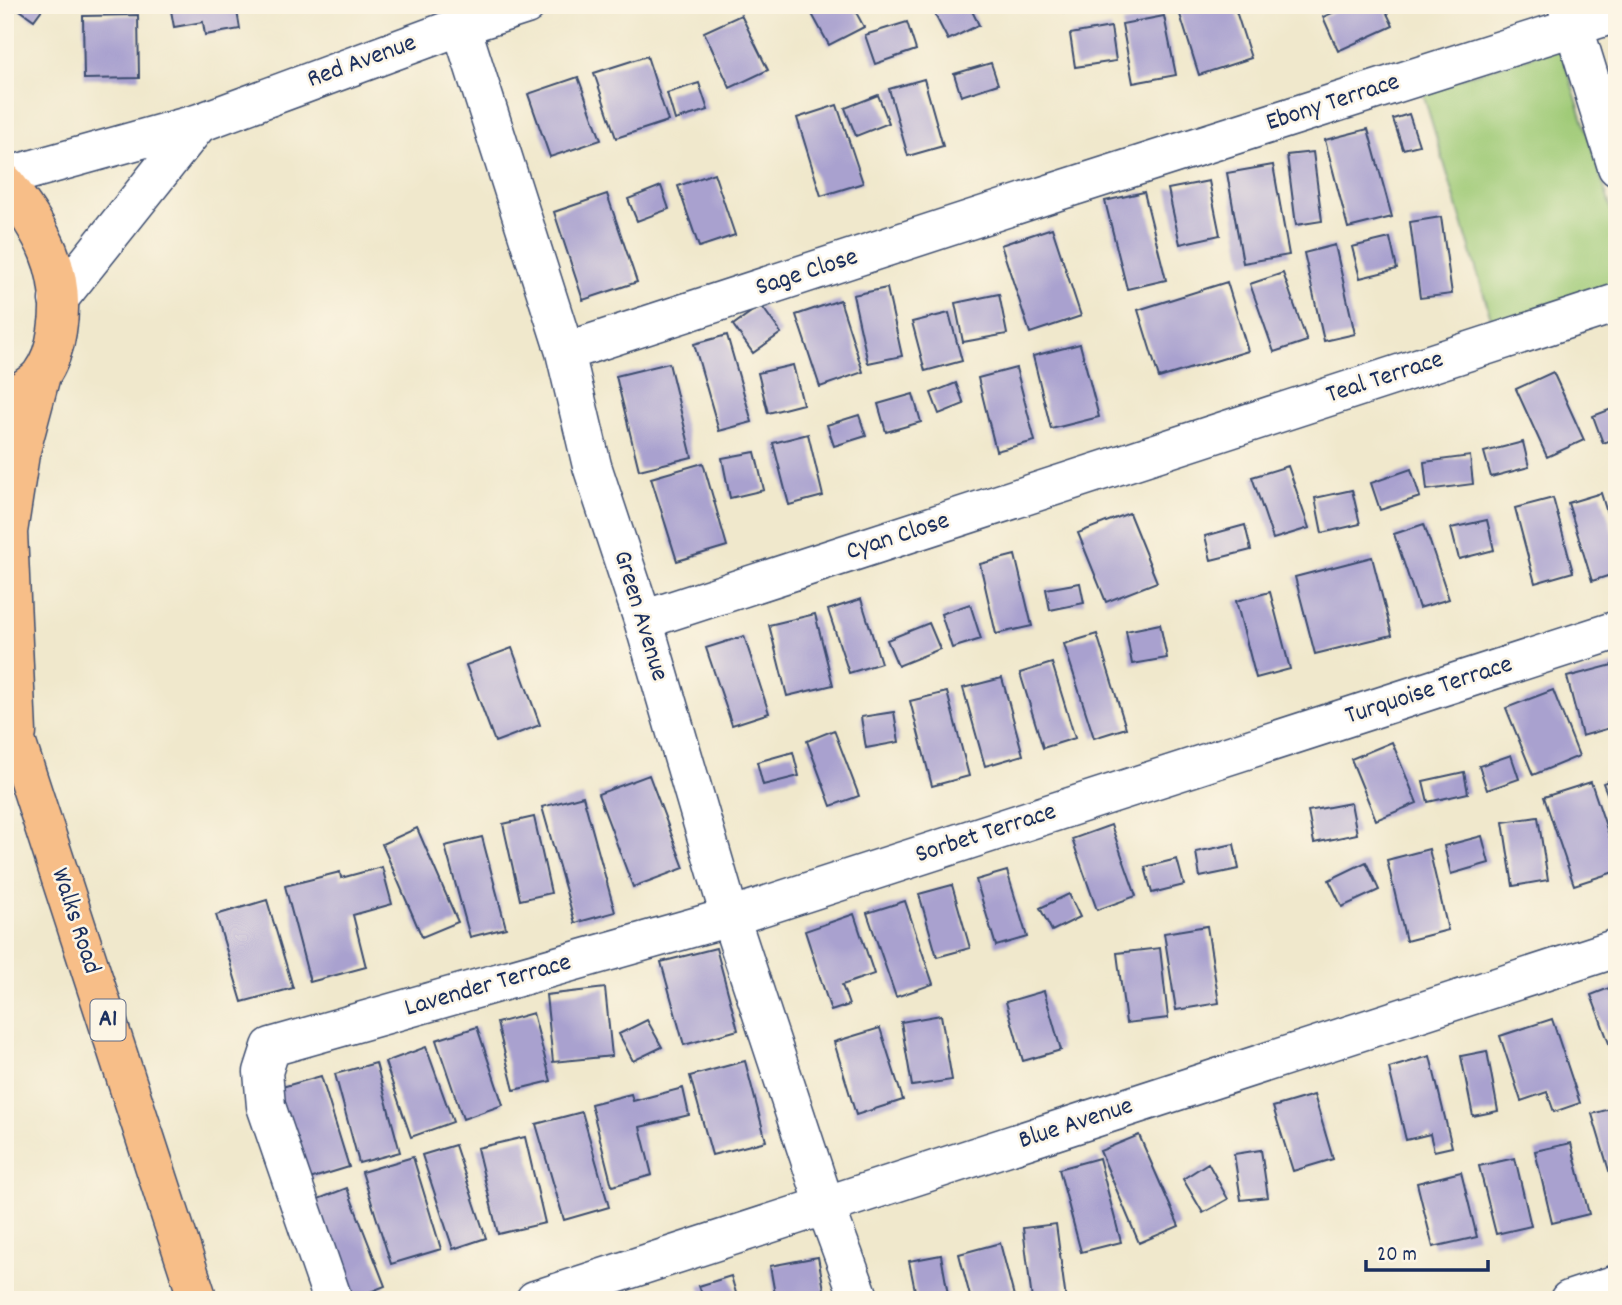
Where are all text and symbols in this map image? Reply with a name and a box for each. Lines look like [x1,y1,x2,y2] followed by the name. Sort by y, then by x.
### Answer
[302,25,422,99] street label: Red Avenue
[1261,64,1405,142] street label: Ebony Terrace
[751,239,863,307] street label: Sage Close
[1322,342,1448,414] street label: Teal Terrace
[842,503,954,571] street label: Cyan Close
[603,546,677,686] street label: Green Avenue
[1341,647,1517,735] street label: Turquoise Terrace
[911,794,1061,874] street label: Sorbet Terrace
[40,863,110,979] street label: Walks Road
[400,945,576,1027] street label: Lavender Terrace
[90,1000,126,1040] road number: A1
[1014,1088,1138,1160] street label: Blue Avenue
[1366,1228,1489,1272] scale bar
[1377,1241,1417,1271] text: 20 m

